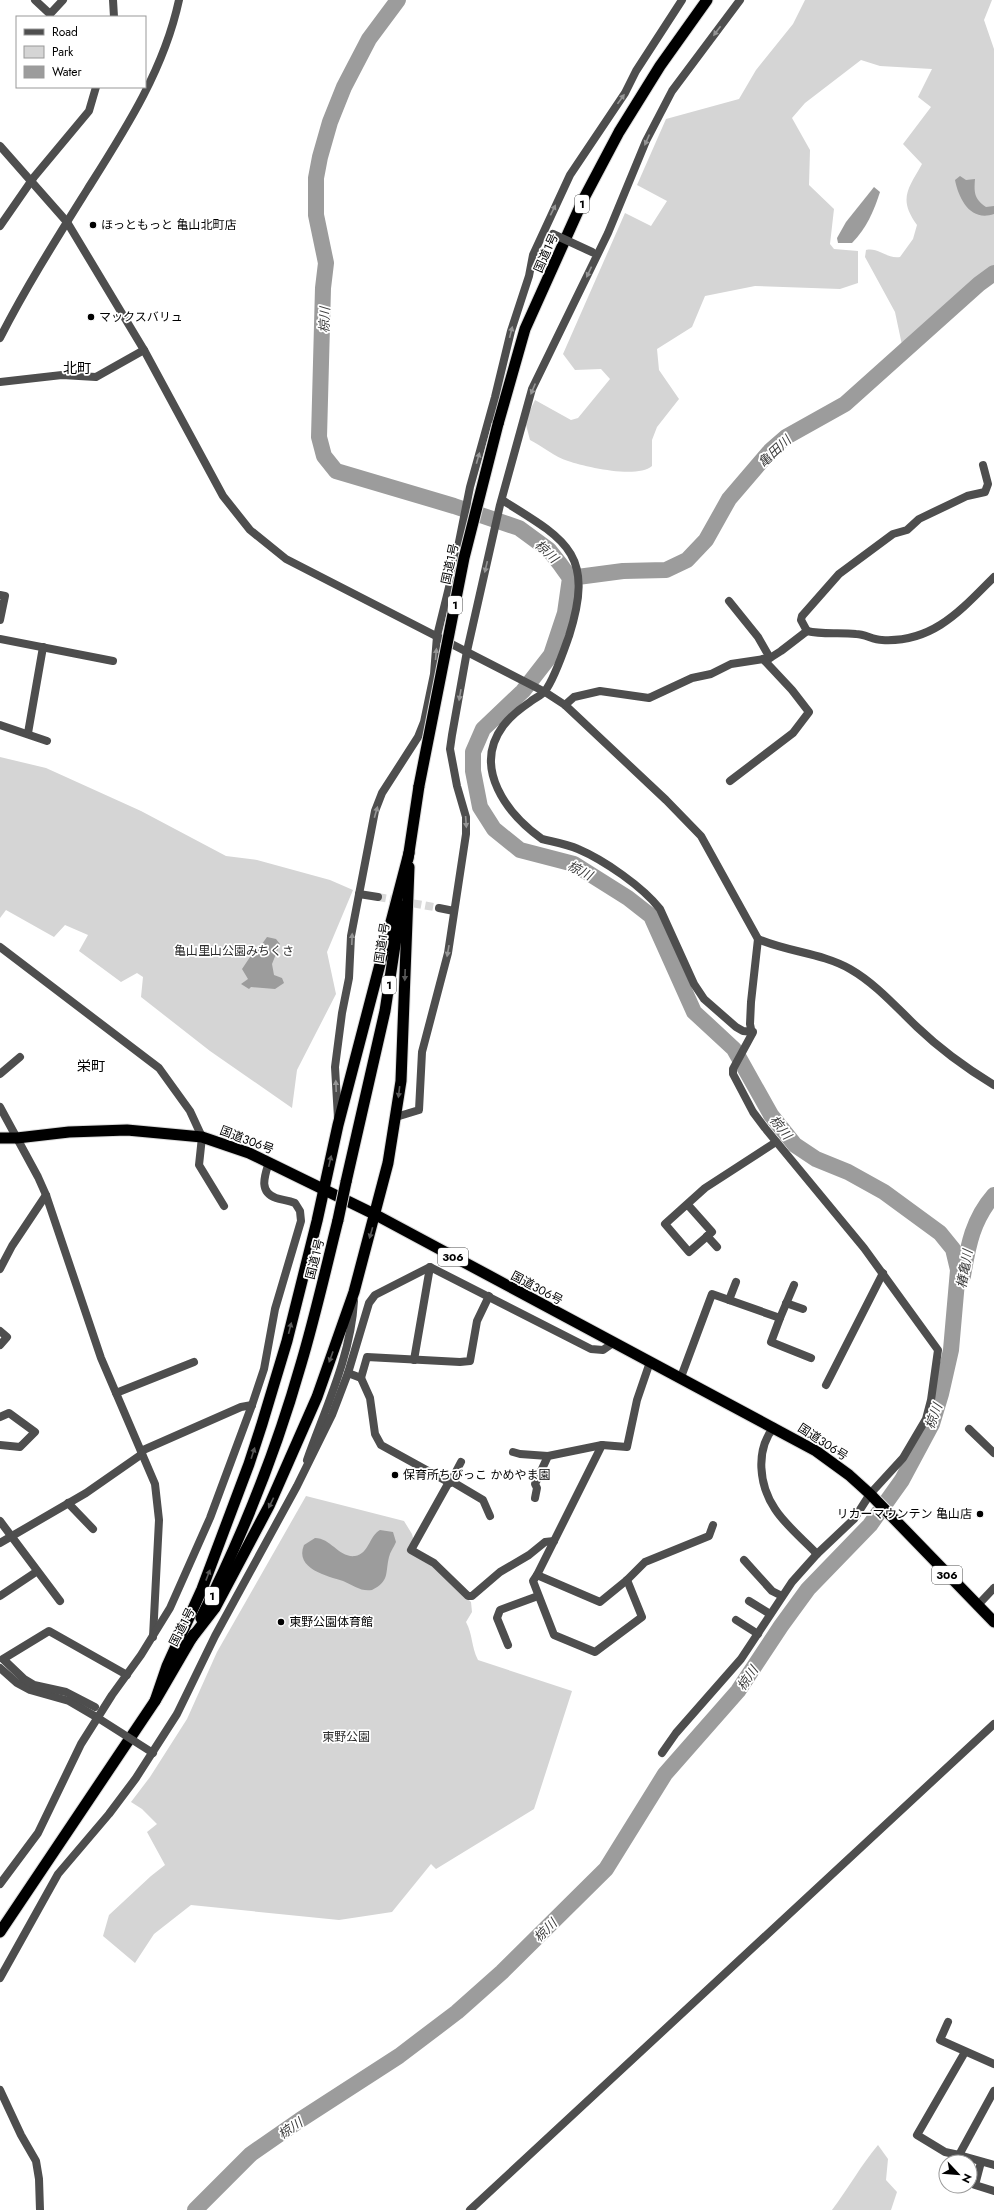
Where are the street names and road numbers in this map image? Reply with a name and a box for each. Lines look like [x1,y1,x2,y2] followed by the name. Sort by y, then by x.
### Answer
[575,195,589,213] road number: 1
[529,230,563,276] street label: 国道1号
[437,542,463,586] street label: 国道1号
[448,596,462,614] road number: 1
[370,921,394,965] street label: 国道1号
[382,976,396,994] road number: 1
[217,1121,277,1159] street label: 国道306号
[301,1237,329,1281] street label: 国道1号
[438,1248,468,1266] road number: 306
[508,1267,566,1309] street label: 国道306号
[794,1419,852,1465] street label: 国道306号
[932,1566,962,1584] road number: 306
[205,1587,219,1605] road number: 1
[165,1604,199,1650] street label: 国道1号

